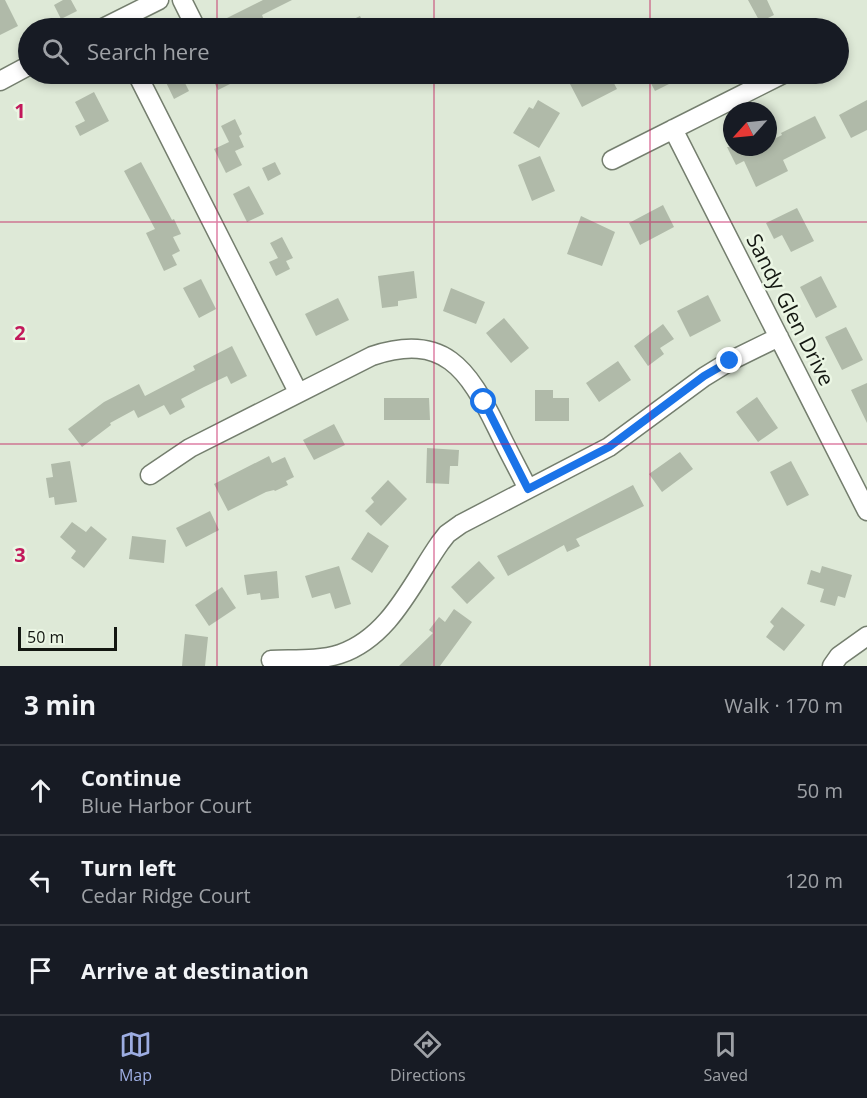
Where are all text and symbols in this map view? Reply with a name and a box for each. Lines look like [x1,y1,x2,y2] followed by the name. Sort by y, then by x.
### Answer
[18,18,849,84] search box
[39,35,72,68] icon: search
[87,36,210,66] text: Search here
[14,97,26,124] text: 1
[723,102,777,156] north arrow
[741,229,841,390] street label: Sandy Glen Drive
[14,319,26,346] text: 2
[716,347,742,373] route end
[470,388,496,414] route start
[14,541,26,568] text: 3
[18,624,117,652] scale bar
[27,626,64,648] text: 50 m
[24,687,96,723] text: 3 min
[724,692,843,719] text: Walk · 170 m
[81,762,181,792] text: Continue
[24,774,57,807] icon: ahead
[796,777,843,804] text: 50 m
[81,792,252,819] text: Blue Harbor Court
[81,852,176,882] text: Turn left
[24,864,57,897] icon: left
[785,867,843,894] text: 120 m
[81,882,251,909] text: Cedar Ridge Court
[24,954,57,987] icon: arrive
[81,955,309,985] text: Arrive at destination
[119,1028,152,1086] tab: Map
[390,1028,466,1086] tab: Directions
[704,1028,748,1086] tab: Saved

